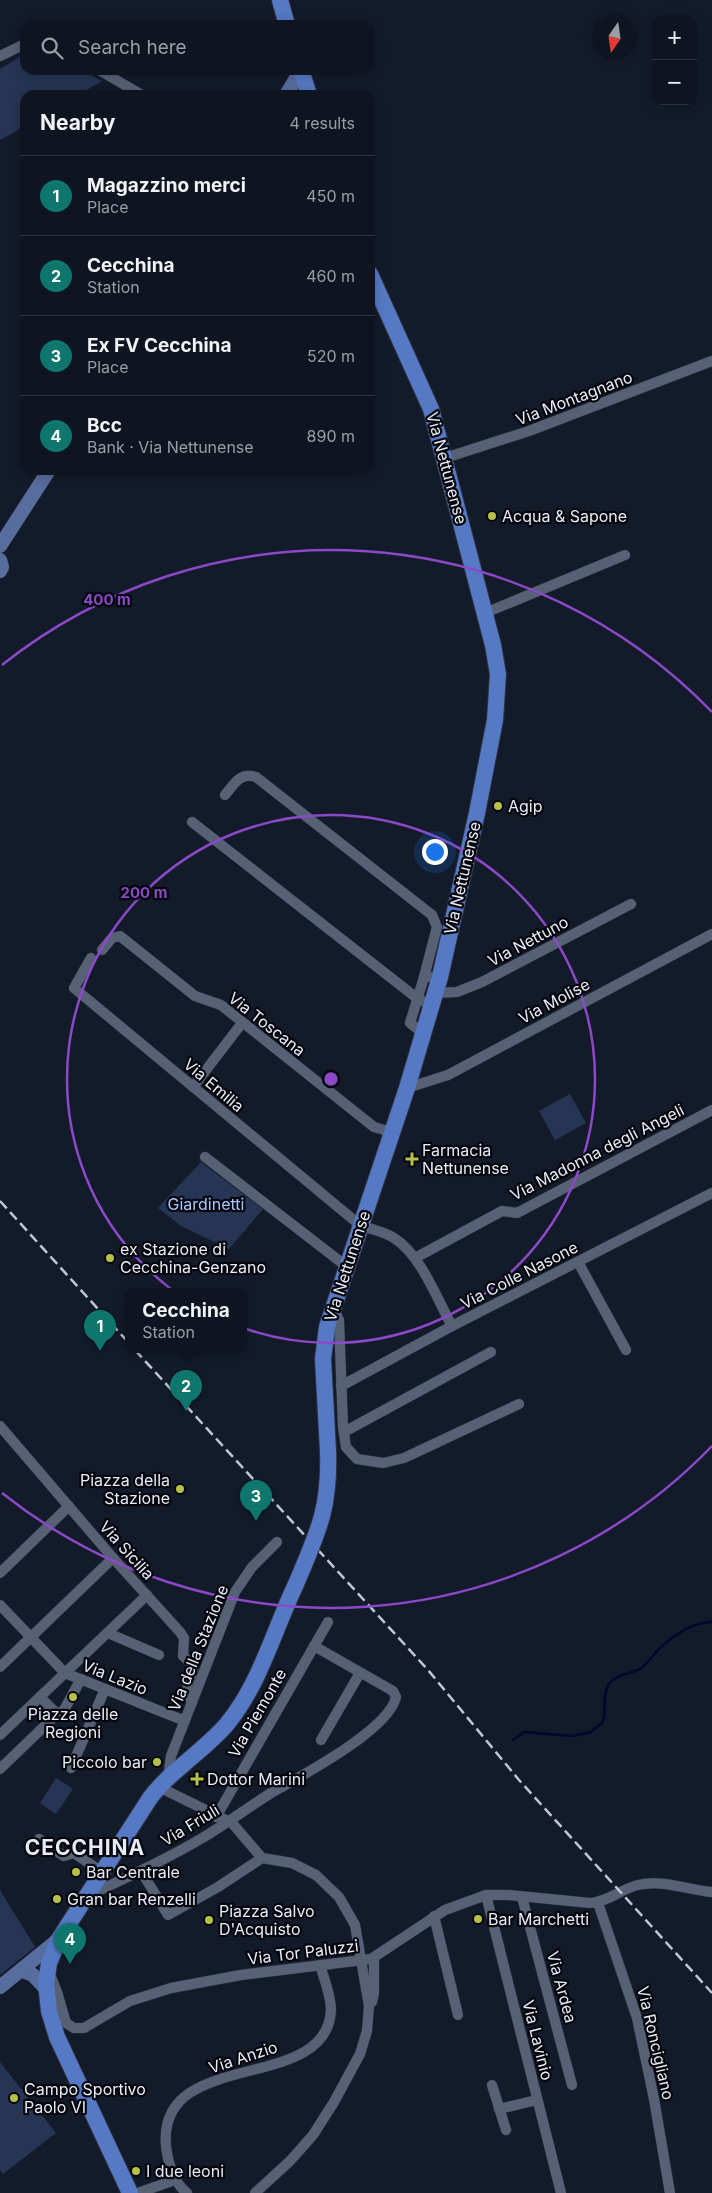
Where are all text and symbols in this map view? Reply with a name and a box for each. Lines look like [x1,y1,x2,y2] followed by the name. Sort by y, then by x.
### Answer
[592,15,637,60] north arrow
[652,15,697,105] map controls
[652,15,697,60] button: +
[20,20,375,75] search box
[38,34,66,62] icon: search
[78,36,187,59] text: Search here
[652,60,697,105] button: −
[40,110,115,135] text: Nearby
[290,113,355,133] text: 4 results
[87,174,246,197] text: Magazzino merci
[53,186,59,206] text: 1
[306,186,355,206] text: 450 m
[87,197,129,217] text: Place
[87,254,175,277] text: Cecchina
[51,266,61,286] text: 2
[306,266,355,286] text: 460 m
[87,277,140,297] text: Station
[87,334,231,357] text: Ex FV Cecchina
[51,346,61,366] text: 3
[307,346,355,366] text: 520 m
[87,357,129,377] text: Place
[513,367,635,429] street label: Via Montagnano
[422,410,472,526] street label: Via Nettunense
[87,414,122,437] text: Bcc
[51,426,61,446] text: 4
[307,426,355,446] text: 890 m
[87,437,254,457] text: Bank · Via Nettunense
[502,506,627,526] place label: Acqua & Sapone
[486,510,498,522] marker: Acqua & Sapone
[83,590,131,609] text: 400 m
[508,796,543,816] place label: Agip
[492,800,504,812] marker: Agip
[439,820,485,936] street label: Via Nettunense
[422,839,448,865] your location
[121,883,167,902] text: 200 m
[484,911,572,971] street label: Via Nettuno
[515,974,593,1028] street label: Via Molise
[225,988,309,1060] street label: Via Toscana
[180,1054,248,1116] street label: Via Emilia
[322,1070,340,1088] centre of rings
[507,1099,687,1205] street label: Via Madonna degli Angeli
[422,1140,509,1178] place label: Farmacia Nettunense
[406,1153,418,1165] marker: Farmacia Nettunense
[168,1194,244,1214] park label: Giardinetti
[320,1208,374,1324] street label: Via Nettunense
[457,1237,581,1313] street label: Via Colle Nasone
[120,1239,266,1277] place label: ex Stazione di Cecchina-Genzano
[104,1252,116,1264] marker: ex Stazione di Cecchina-Genzano
[125,1288,247,1353] popup
[142,1299,230,1322] text: Cecchina
[84,1310,116,1351] pin: 1
[142,1322,195,1342] text: Station
[170,1370,202,1411] pin: 2
[80,1470,170,1508] place label: Piazza della Stazione
[240,1480,272,1521] pin: 3
[174,1483,186,1495] marker: Piazza della Stazione
[95,1516,159,1584] street label: Via Sicilia
[164,1582,232,1714] street label: Via della Stazione
[79,1655,151,1699] street label: Via Lazio
[224,1665,290,1761] street label: Via Piemonte
[67,1691,79,1703] marker: Piazza delle Regioni
[28,1704,118,1742] place label: Piazza delle Regioni
[62,1752,147,1772] place label: Piccolo bar
[151,1756,163,1768] marker: Piccolo bar
[207,1769,305,1789] place label: Dottor Marini
[191,1773,203,1785] marker: Dottor Marini
[157,1800,223,1850] street label: Via Friuli
[25,1835,145,1860] district label: CECCHINA
[86,1862,180,1882] place label: Bar Centrale
[70,1866,82,1878] marker: Bar Centrale
[67,1889,196,1909] place label: Gran bar Renzelli
[51,1893,63,1905] marker: Gran bar Renzelli
[219,1901,315,1939] place label: Piazza Salvo D'Acquisto
[488,1909,589,1929] place label: Bar Marchetti
[472,1913,484,1925] marker: Bar Marchetti
[203,1914,215,1926] marker: Piazza Salvo D'Acquisto
[54,1923,86,1964] pin: 4
[246,1935,360,1969] street label: Via Tor Paluzzi
[543,1949,581,2025] street label: Via Ardea
[633,1984,679,2102] street label: Via Roncigliano
[518,1998,558,2082] street label: Via Lavinio
[206,2036,280,2078] street label: Via Anzio
[24,2079,146,2117] place label: Campo Sportivo Paolo VI
[8,2092,20,2104] marker: Campo Sportivo Paolo VI
[146,2161,224,2181] place label: I due leoni
[130,2165,142,2177] marker: I due leoni

